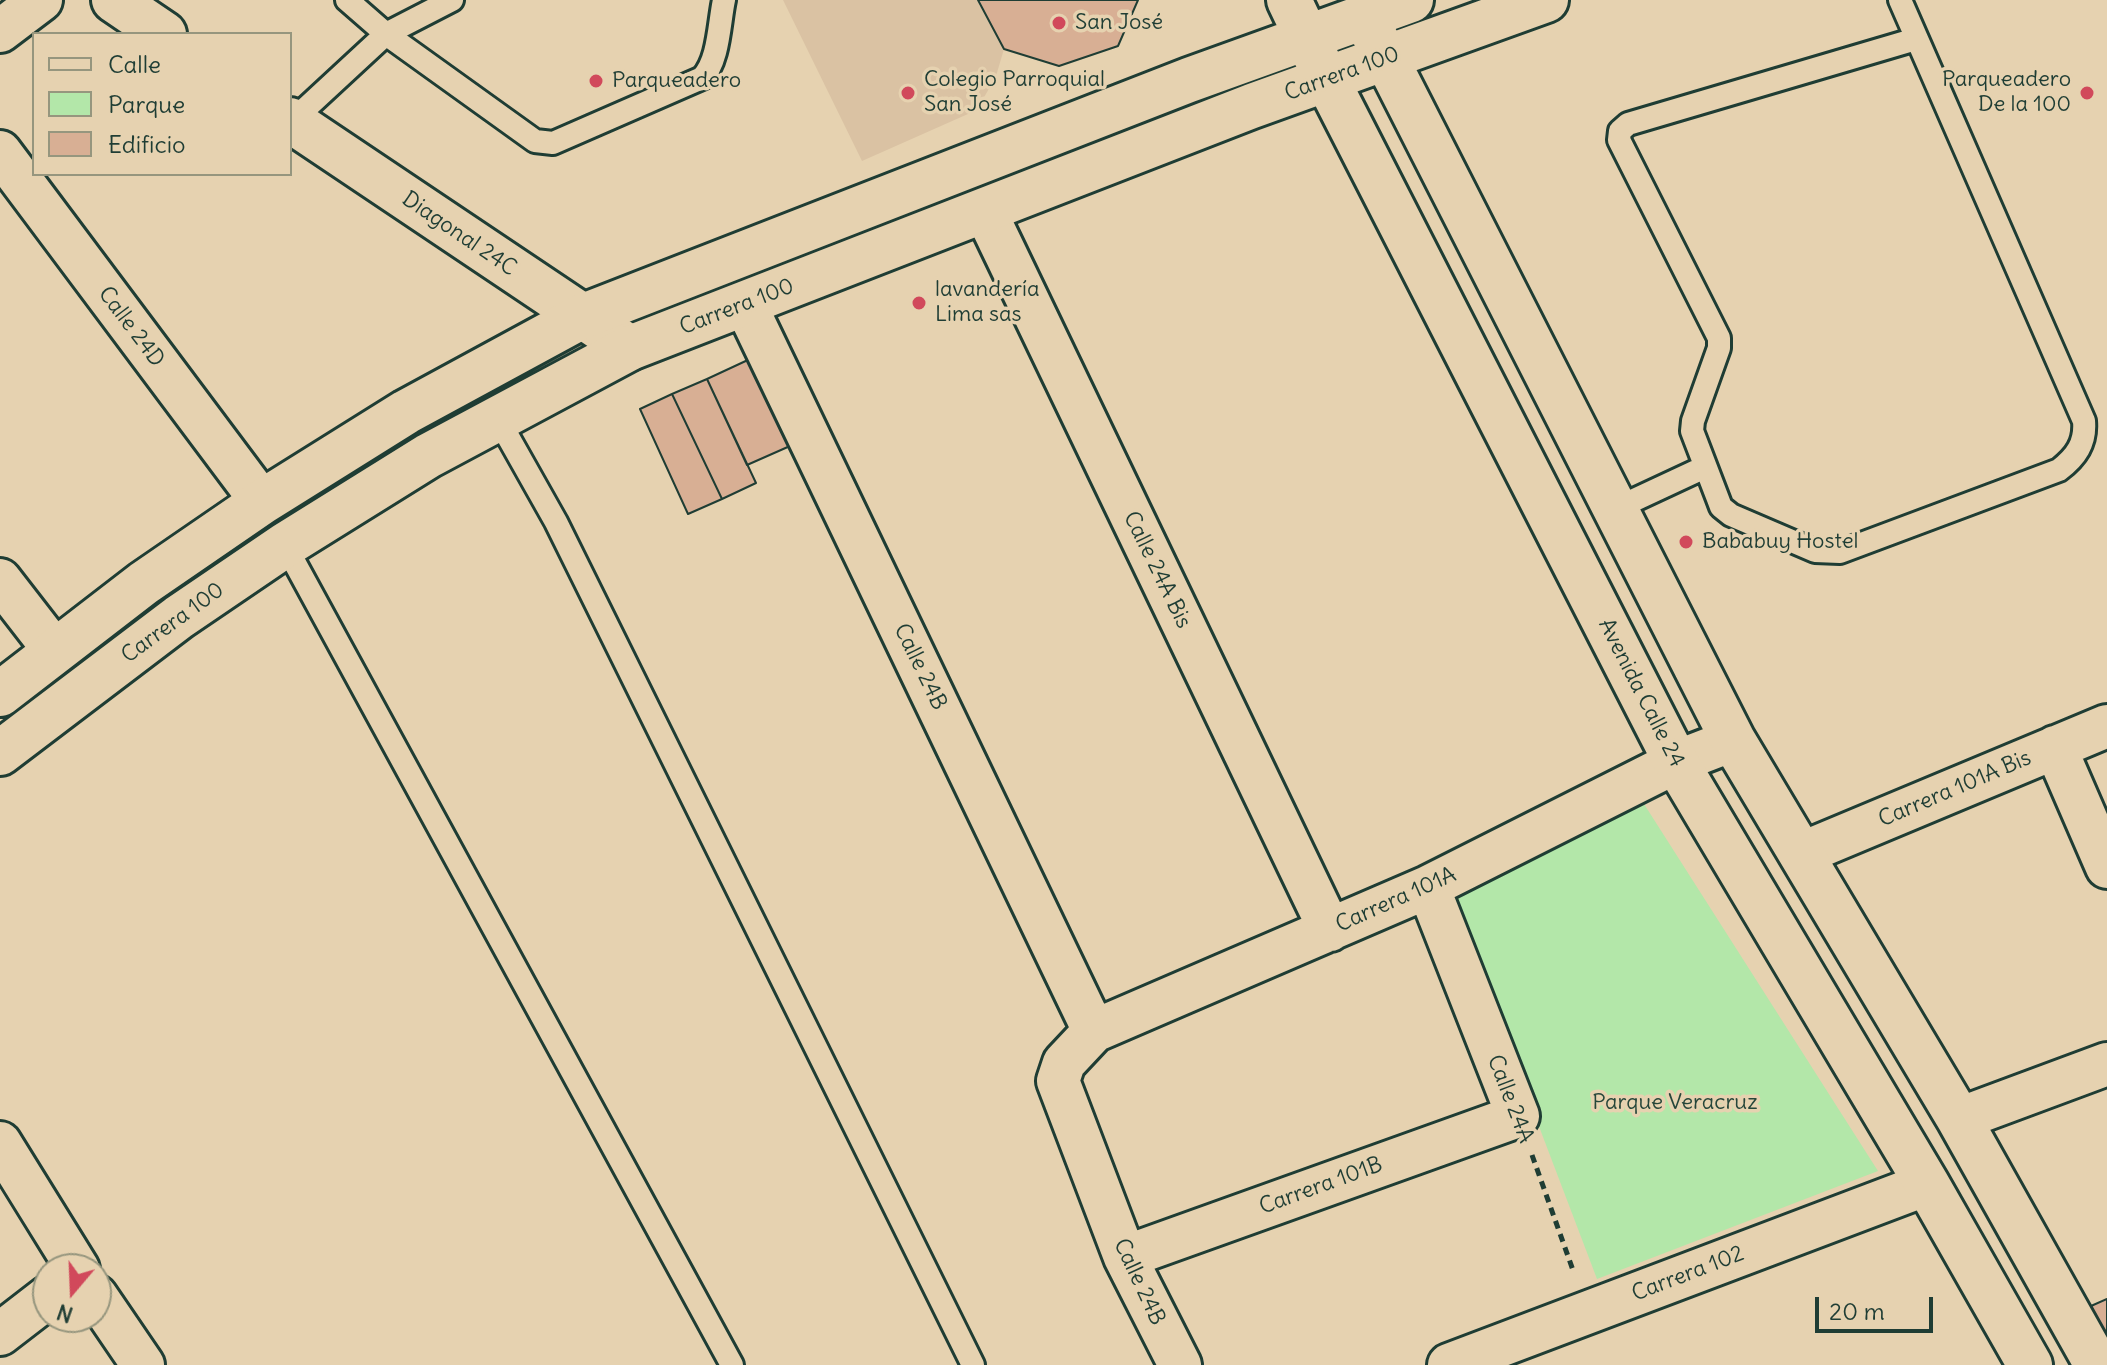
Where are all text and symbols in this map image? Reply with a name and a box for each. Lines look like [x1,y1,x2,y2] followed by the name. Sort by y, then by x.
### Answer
[1075,10,1163,36] place label: San José
[1050,14,1068,32] marker: San José
[32,32,292,176] legend
[1281,41,1403,107] street label: Carrera 100
[108,49,161,79] text: Calle
[924,67,1105,118] place label: Colegio Parroquial San José
[1942,67,2071,118] place label: Parqueadero De la 100
[612,68,741,94] place label: Parqueadero
[587,72,605,90] marker: Parqueadero
[899,84,917,102] marker: Colegio Parroquial San José
[2078,84,2096,102] marker: Parqueadero De la 100
[108,89,185,119] text: Parque
[108,129,186,159] text: Edificio
[397,186,521,282] street label: Diagonal 24C
[676,273,798,341] street label: Carrera 100
[935,277,1039,328] place label: lavandería Lima sas
[92,282,170,372] street label: Calle 24D
[910,294,928,312] marker: lavandería Lima sas
[1117,507,1197,633] street label: Calle 24A Bis
[1702,529,1858,555] place label: Bababuy Hostel
[1677,533,1695,551] marker: Bababuy Hostel
[117,577,229,669] street label: Carrera 100
[1592,614,1690,772] street label: Avenida Calle 24
[888,620,952,714] street label: Calle 24B
[1875,745,2035,833] street label: Carrera 101A Bis
[1332,862,1460,938] street label: Carrera 101A
[1481,1051,1539,1147] street label: Calle 24A
[1592,1090,1758,1116] park label: Parque Veracruz
[1256,1152,1386,1220] street label: Carrera 101B
[1107,1234,1171,1330] street label: Calle 24B
[1628,1241,1748,1307] street label: Carrera 102
[32,1253,112,1333] north arrow
[1819,1281,1937,1331] scale bar
[1829,1296,1885,1326] text: 20 m
[53,1298,77,1330] text: N

